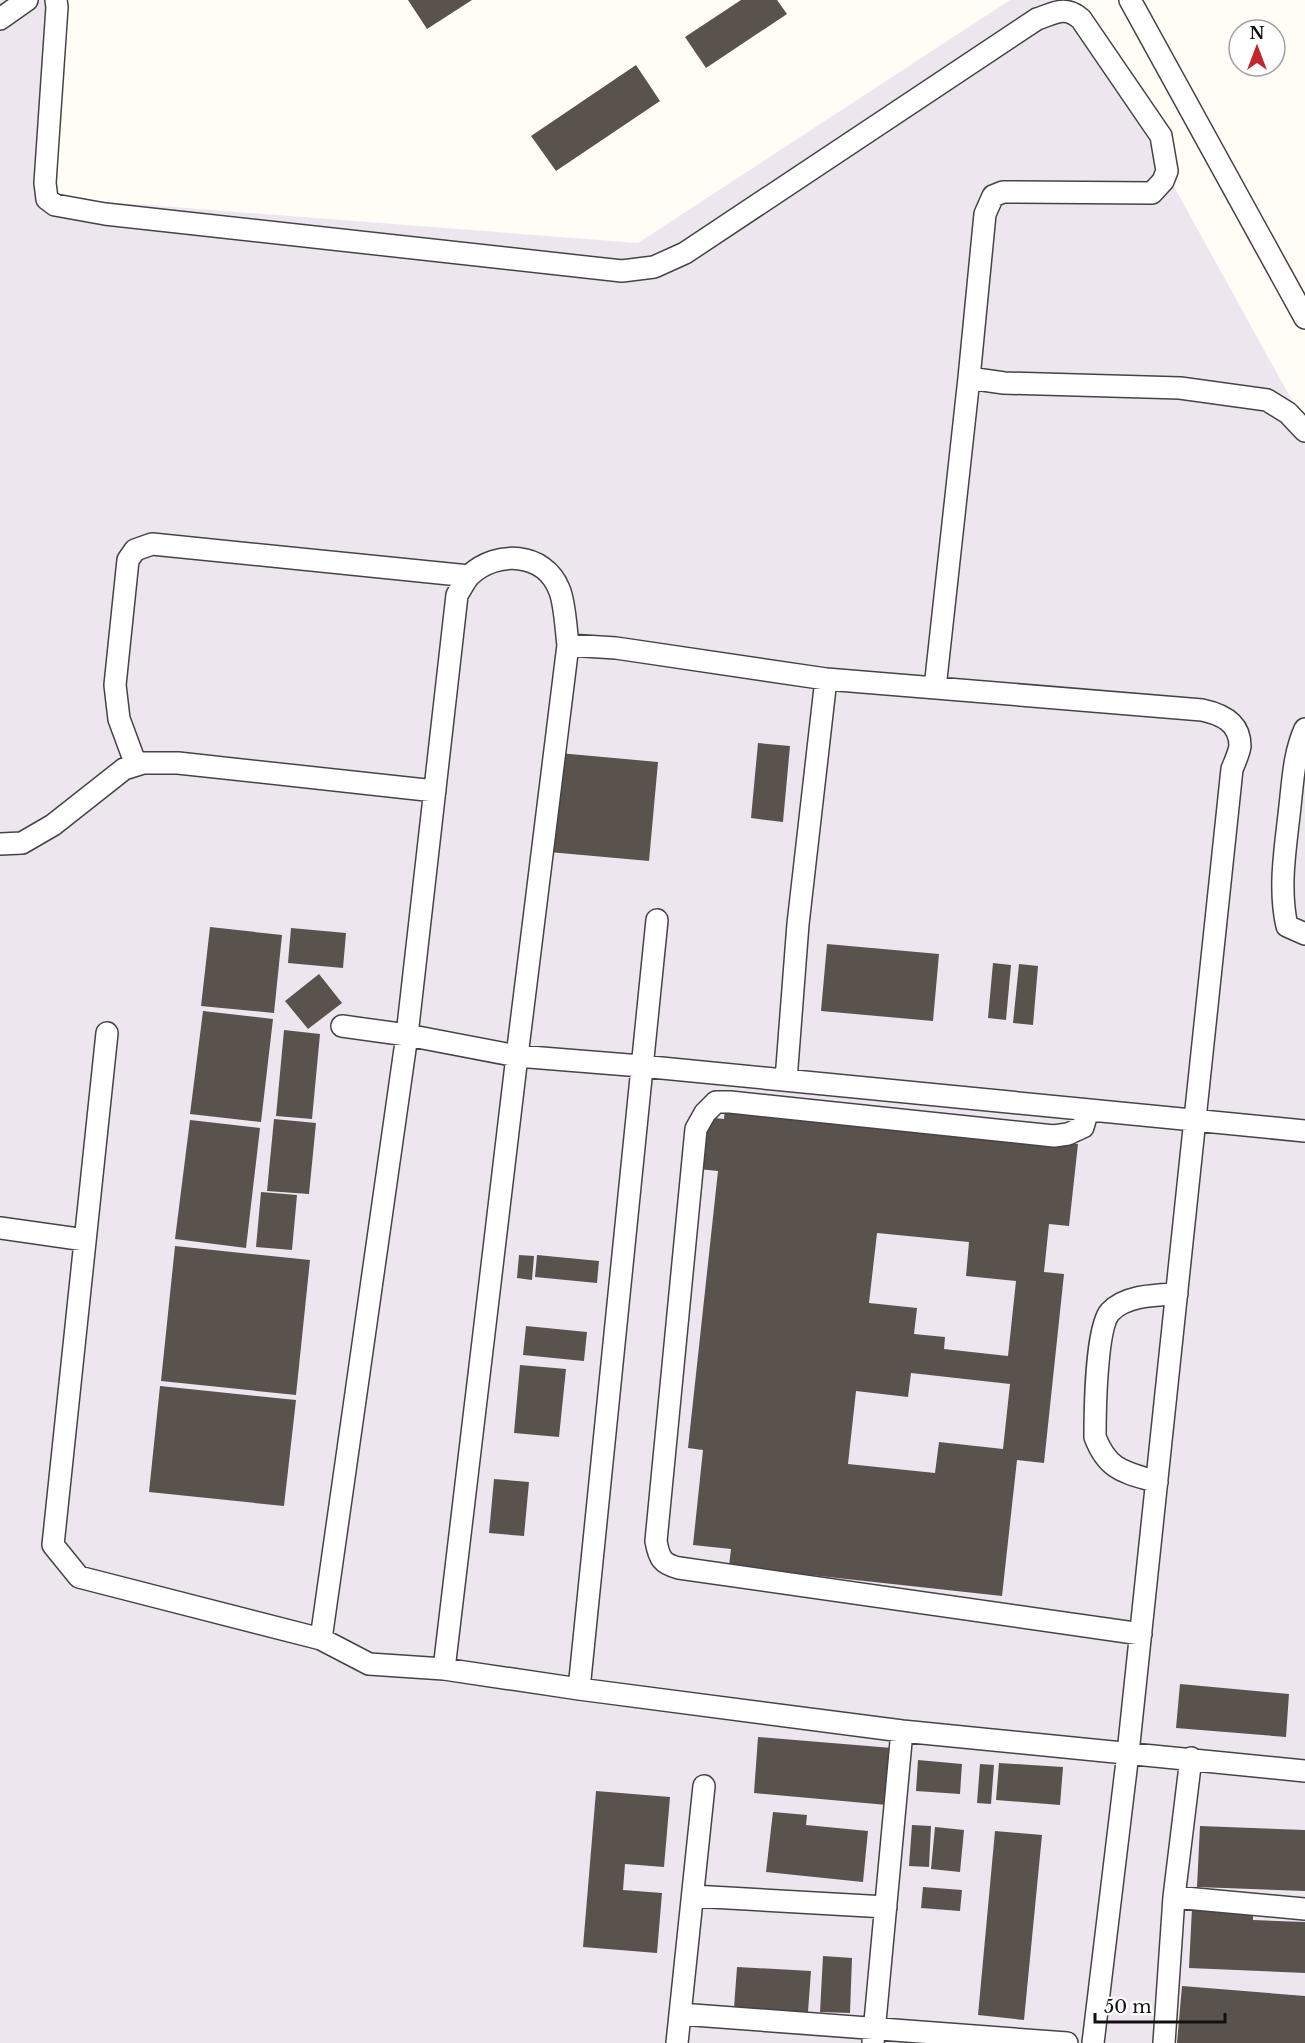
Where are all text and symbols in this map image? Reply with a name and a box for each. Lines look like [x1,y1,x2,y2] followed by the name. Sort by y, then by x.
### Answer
[1227,18,1287,78] north arrow
[1249,23,1265,43] text: N
[1095,1986,1226,2024] scale bar
[1104,1996,1152,2018] text: 50 m

